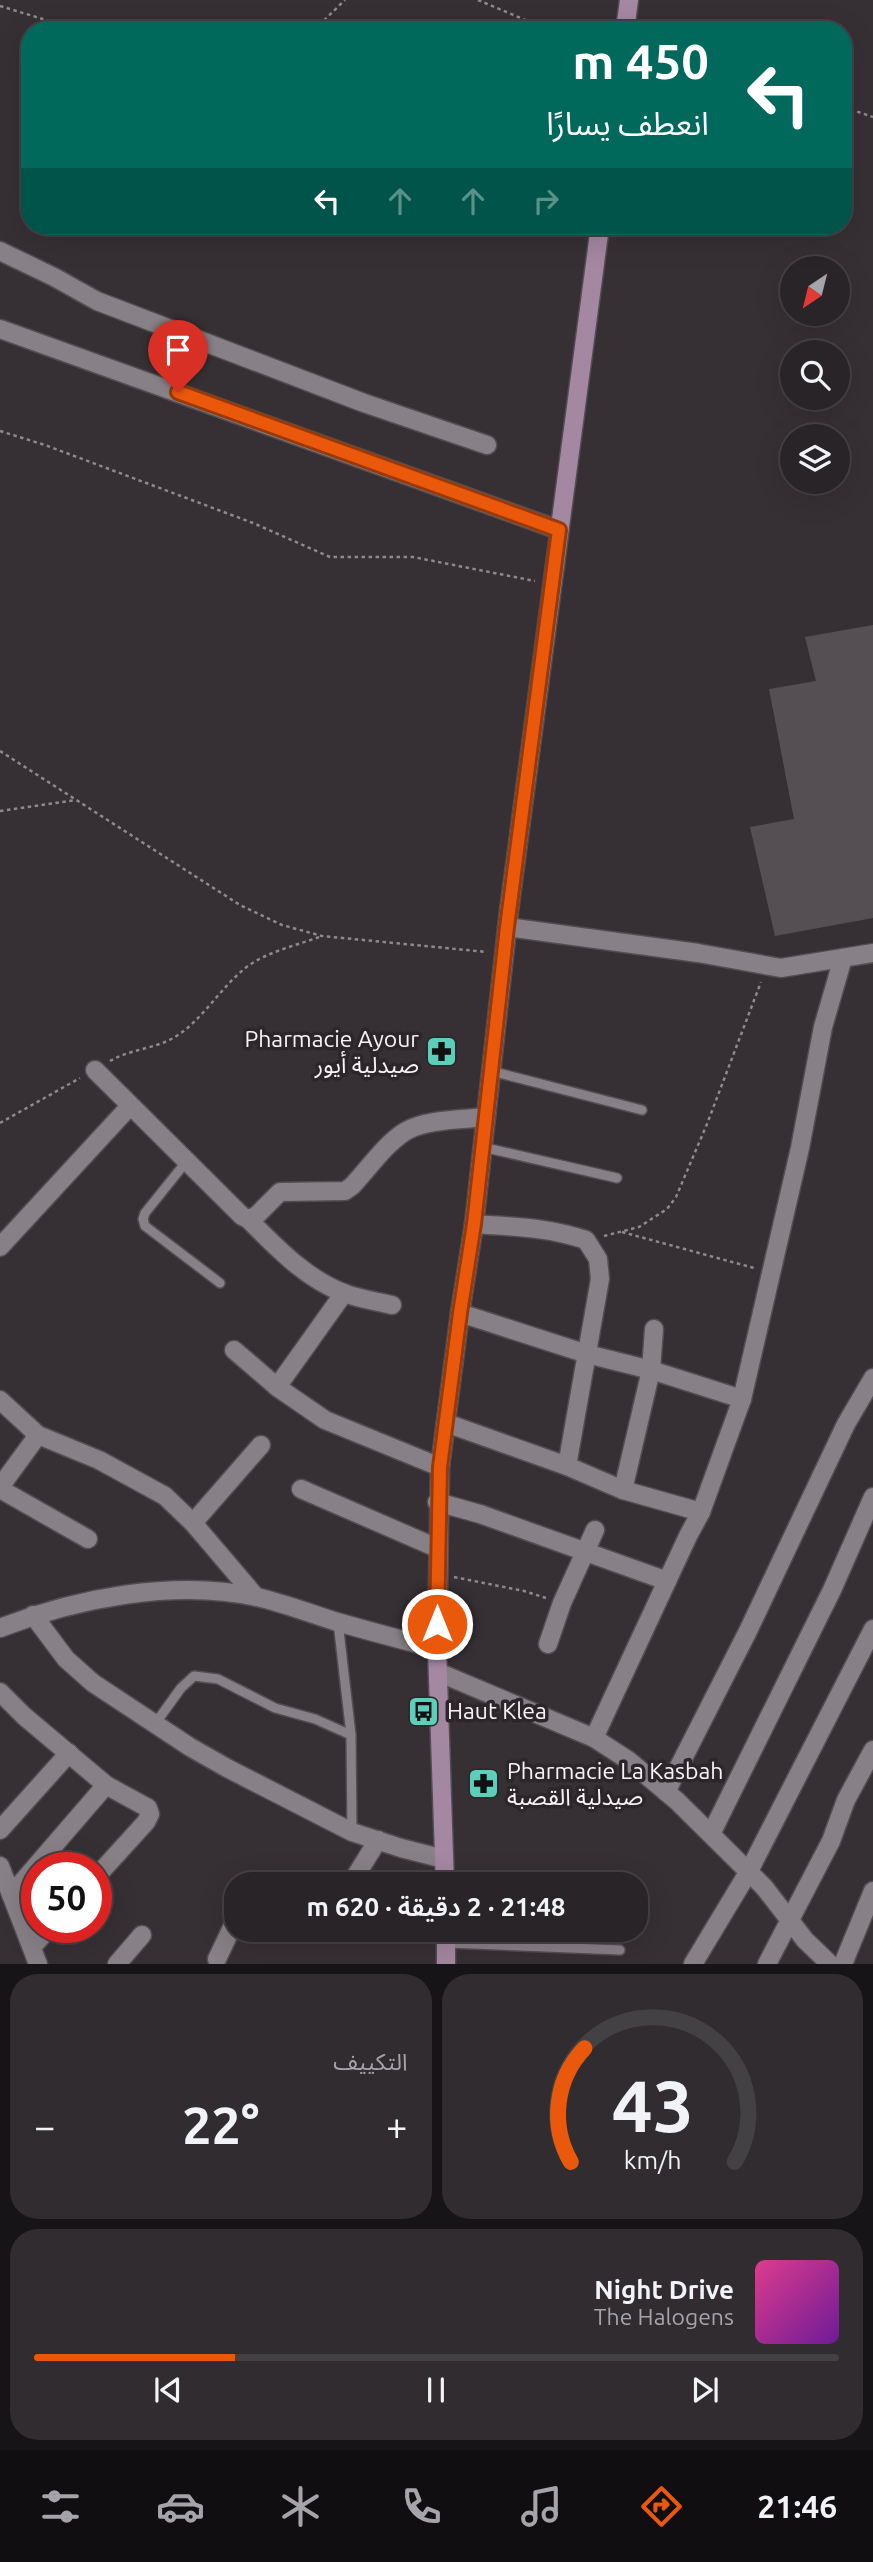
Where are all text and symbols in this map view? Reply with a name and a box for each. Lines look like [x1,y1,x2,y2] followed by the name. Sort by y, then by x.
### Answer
[572,33,709,88] text: 450 m
[733,49,824,140] icon: left
[546,105,709,141] text: انعطف يسارًا
[308,182,346,220] icon: left
[381,182,419,220] icon: ahead
[454,182,492,220] icon: ahead
[527,182,565,220] icon: right
[780,256,850,326] north arrow
[780,256,850,494] map controls
[148,320,208,392] pin
[159,331,197,369] icon: arrive
[780,340,850,410] button: search
[780,424,850,494] button: layers
[244,1026,419,1079] place label: Pharmacie Ayour صيدلية أيور
[425,1035,459,1069] pharmacy icon: Pharmacie Ayour صيدلية أيور
[400,1587,474,1661] position arrow
[407,1694,441,1728] bus stop icon: Haut Klea
[447,1698,547,1723] place label: Haut Klea
[507,1758,723,1809] place label: Pharmacie La Kasbah صيدلية القصبة
[467,1767,501,1801] pharmacy icon: Pharmacie La Kasbah صيدلية القصبة
[21,1852,112,1943] speed limit sign: 50
[306,1892,566,1921] text: 21:48 · 2 دقيقة · 620 m
[333,2049,408,2074] text: التكييف
[611,2065,693,2147] text: 43
[182,2096,259,2154] text: 22°
[34,2105,55,2147] text: −
[386,2105,407,2147] text: +
[623,2146,681,2174] text: km/h
[594,2275,734,2304] text: Night Drive
[594,2304,734,2329] text: The Halogens
[149,2371,187,2409] icon: previous
[417,2371,455,2409] icon: pause
[686,2371,724,2409] icon: next
[36,2482,85,2531] icon: filters
[156,2482,205,2531] icon: car
[276,2482,325,2531] icon: climate
[397,2482,446,2531] icon: phone
[517,2482,566,2531] icon: music
[637,2482,686,2531] icon: directions
[757,2488,837,2524] text: 21:46

